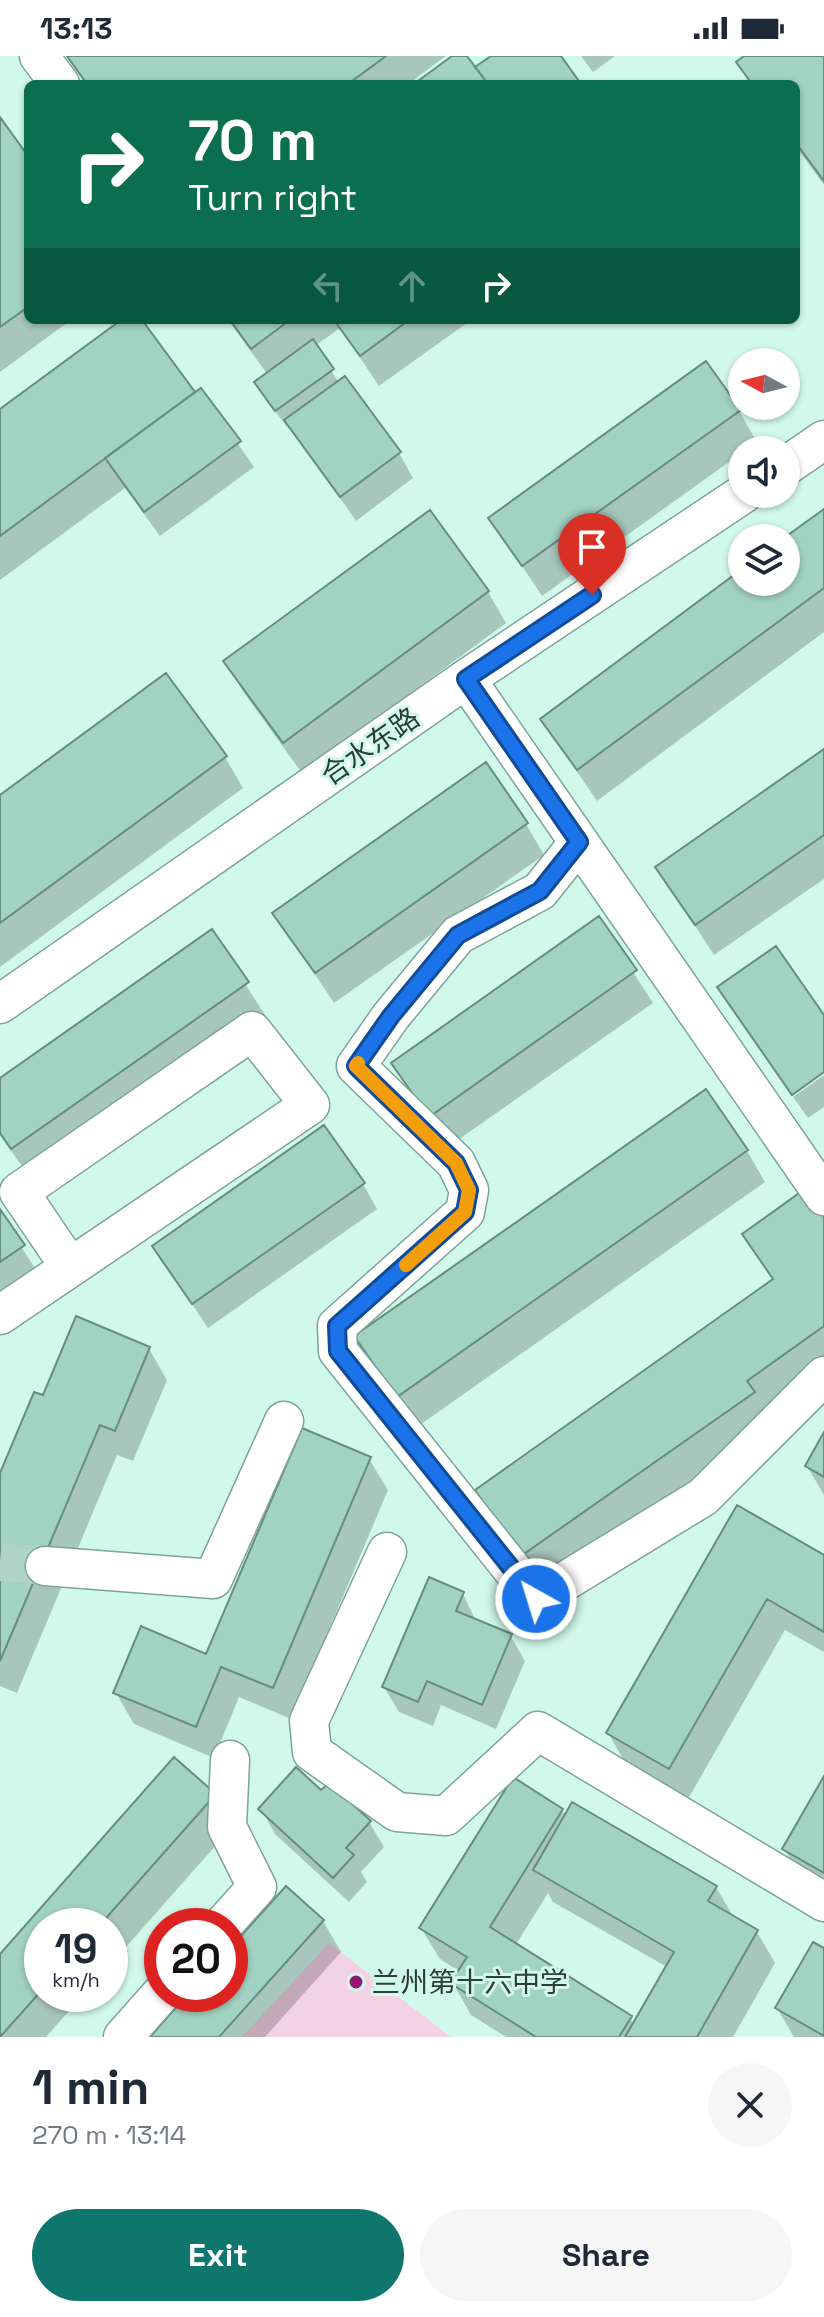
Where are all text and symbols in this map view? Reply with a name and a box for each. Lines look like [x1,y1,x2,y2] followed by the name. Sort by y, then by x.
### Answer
[40,9,113,48] text: 13:13
[188,105,317,176] text: 70 m
[56,112,160,216] icon: right
[188,175,357,221] text: Turn right
[306,264,350,308] icon: left
[390,264,434,308] icon: ahead
[474,264,518,308] icon: right
[728,348,800,420] north arrow
[728,348,800,596] map controls
[728,436,800,508] button: sound
[558,513,626,595] pin
[728,524,800,596] button: layers
[570,525,614,569] icon: arrive
[314,699,426,793] street label: 合水东路
[494,1557,578,1641] position arrow
[144,1908,248,2012] speed limit sign: 20
[55,1924,97,1975] text: 19
[372,1964,568,2000] place label: 兰州第十六中学
[52,1967,100,1993] text: km/h
[347,1973,365,1991] marker: 兰州第十六中学
[32,2057,149,2118] text: 1 min
[708,2063,792,2147] button: close
[32,2118,186,2152] text: 270 m · 13:14
[32,2209,404,2301] button: Exit
[420,2209,792,2301] button: Share

